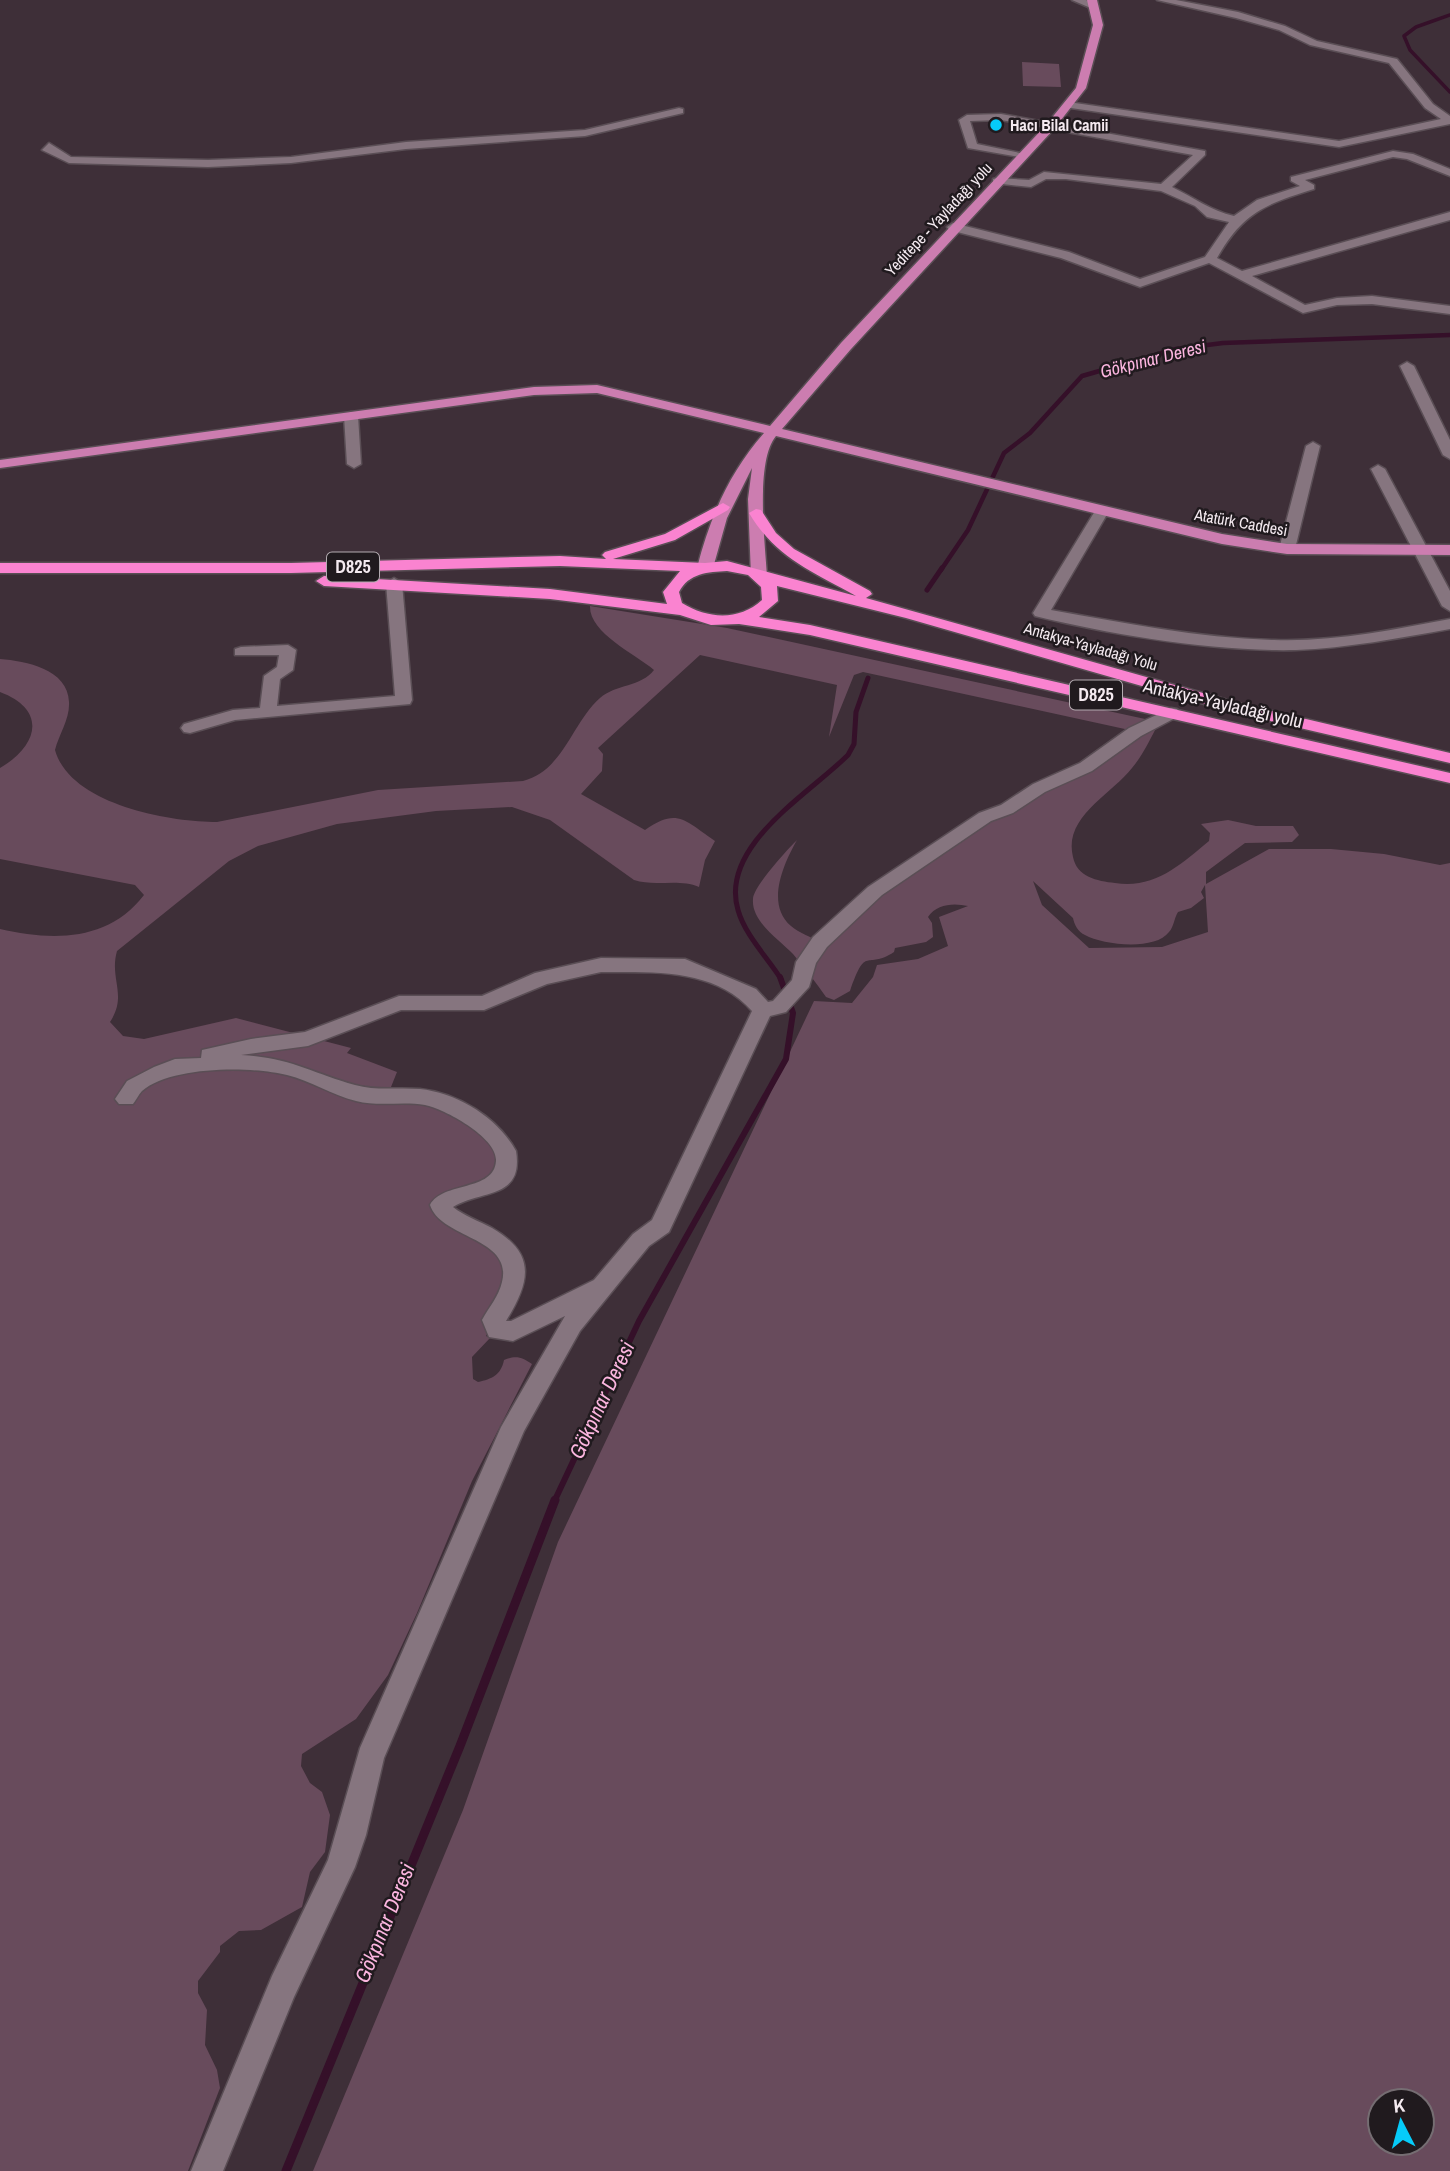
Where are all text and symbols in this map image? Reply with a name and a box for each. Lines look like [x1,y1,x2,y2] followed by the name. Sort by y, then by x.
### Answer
[1010,114,1108,136] place label: Hacı Bilal Camii
[988,117,1004,133] marker: Hacı Bilal Camii
[879,157,997,281] street label: Yeditepe - Yayladağı yolu
[1097,333,1208,384] water label: Gökpınar Deresi
[1192,503,1289,541] street label: Atatürk Caddesi
[327,552,379,582] road number: D825
[1021,616,1160,676] street label: Antakya-Yayladağı Yolu
[1140,672,1305,734] street label: Antakya-Yayladağı yolu
[1070,680,1122,710] road number: D825
[562,1336,641,1463] water label: Gökpınar Deresi
[347,1859,422,1987] water label: Gökpınar Deresi
[1366,2087,1436,2157] north arrow
[1392,2091,1407,2119] text: K

